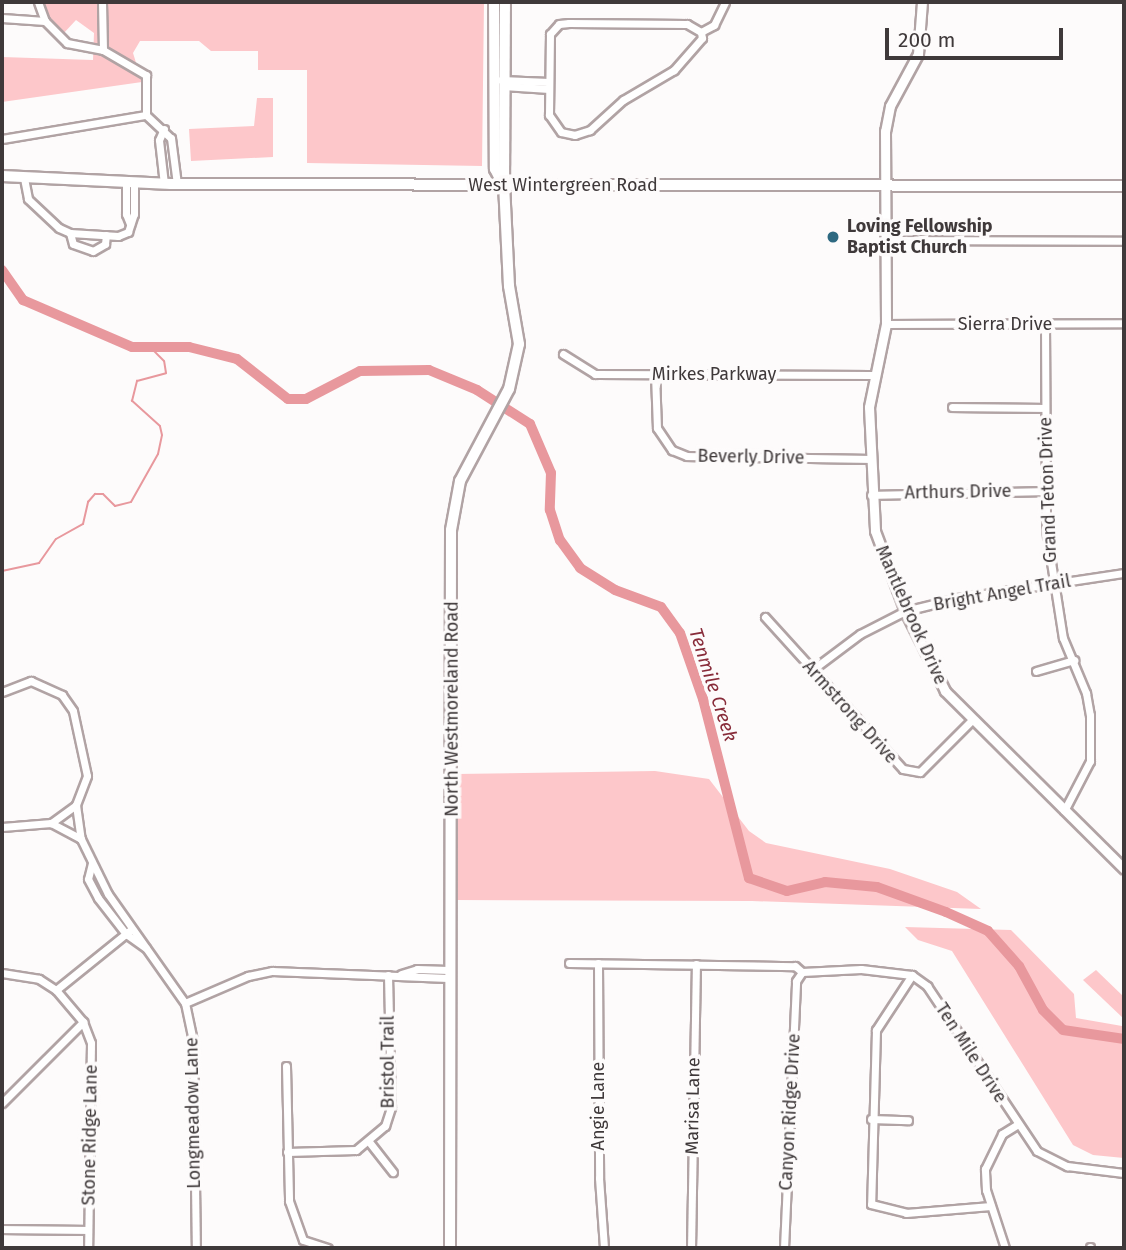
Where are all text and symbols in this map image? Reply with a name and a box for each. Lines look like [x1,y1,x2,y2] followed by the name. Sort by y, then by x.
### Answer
[888,14,1066,58] scale bar
[898,27,955,53] text: 200 m
[468,174,658,196] street label: West Wintergreen Road
[847,216,993,258] place label: Loving Fellowship Baptist Church
[825,229,841,245] marker: Loving Fellowship Baptist Church
[958,313,1052,335] street label: Sierra Drive
[652,363,776,385] street label: Mirkes Parkway
[1035,417,1061,563] street label: Grand Teton Drive
[697,445,805,469] street label: Beverly Drive
[904,480,1012,504] street label: Arthurs Drive
[871,542,951,688] street label: Mantlebrook Drive
[932,570,1072,616] street label: Bright Angel Trail
[441,601,463,817] street label: North Westmoreland Road
[684,625,742,745] water label: Tenmile Creek
[798,656,902,768] street label: Armstrong Drive
[931,999,1011,1107] street label: Ten Mile Drive
[377,1015,399,1109] street label: Bristol Trail
[775,1033,805,1191] street label: Canyon Ridge Drive
[181,1037,205,1189] street label: Longmeadow Lane
[681,1057,705,1155] street label: Marisa Lane
[587,1062,609,1150] street label: Angie Lane
[78,1064,102,1206] street label: Stone Ridge Lane

